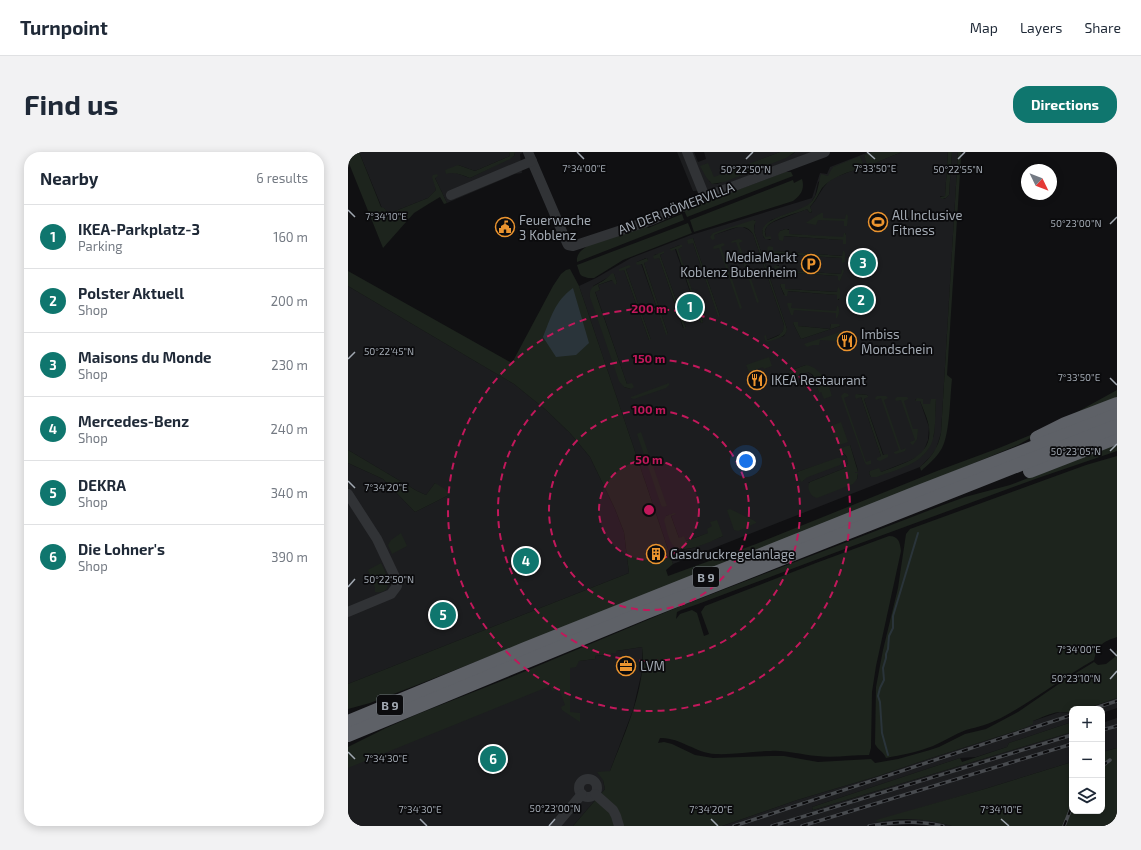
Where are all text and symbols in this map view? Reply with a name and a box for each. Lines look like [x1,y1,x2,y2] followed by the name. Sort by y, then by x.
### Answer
[20,16,108,39] text: Turnpoint
[970,19,998,36] text: Map
[1020,19,1062,36] text: Layers
[1084,19,1121,36] text: Share
[1013,86,1117,123] button: Directions
[24,87,118,121] text: Find us
[562,162,606,174] text: 7°34'00"E
[854,162,897,174] text: 7°33'50"E
[721,163,771,175] text: 50°22'50"N
[933,163,983,175] text: 50°22'55"N
[1021,164,1057,200] north arrow
[40,168,98,188] text: Nearby
[256,170,308,186] text: 6 results
[616,178,736,238] street label: AN DER RÖMERVILLA
[892,207,963,238] place label: All Inclusive Fitness
[365,210,407,222] text: 7°34'10"E
[867,211,889,233] sports icon: All Inclusive Fitness
[519,212,591,243] place label: Feuerwache 3 Koblenz
[494,216,516,238] public building icon: Feuerwache 3 Koblenz
[1051,217,1101,229] text: 50°23'00"N
[78,220,200,238] text: IKEA-Parkplatz-3
[50,229,56,245] text: 1
[273,229,308,245] text: 160 m
[78,238,123,254] text: Parking
[850,248,876,278] pin: 3
[680,249,797,280] place label: MediaMarkt Koblenz Bubenheim
[800,253,822,275] parking icon: MediaMarkt Koblenz Bubenheim
[78,284,184,302] text: Polster Aktuell
[848,285,874,315] pin: 2
[677,292,703,322] pin: 1
[49,293,57,309] text: 2
[271,293,308,309] text: 200 m
[631,301,667,315] text: 200 m
[78,302,108,318] text: Shop
[861,326,933,357] place label: Imbiss Mondschein
[836,330,858,352] restaurant icon: Imbiss Mondschein
[364,345,414,357] text: 50°22'45"N
[78,348,212,366] text: Maisons du Monde
[633,351,665,365] text: 150 m
[49,357,57,373] text: 3
[271,357,308,373] text: 230 m
[78,366,108,382] text: Shop
[746,369,768,391] restaurant icon: IKEA Restaurant
[1058,371,1101,383] text: 7°33'50"E
[771,372,866,388] place label: IKEA Restaurant
[632,402,666,416] text: 100 m
[78,412,189,430] text: Mercedes-Benz
[49,421,57,437] text: 4
[271,421,308,437] text: 240 m
[78,430,108,446] text: Shop
[1051,445,1101,457] text: 50°23'05"N
[736,451,756,471] your location
[635,452,663,466] text: 50 m
[78,476,126,494] text: DEKRA
[364,481,408,493] text: 7°34'20"E
[49,485,57,501] text: 5
[271,485,308,501] text: 340 m
[78,494,108,510] text: Shop
[642,503,656,517] centre of rings
[78,540,165,558] text: Die Lohner's
[645,543,667,565] building icon: Gasdruckregelanlage
[513,546,539,576] pin: 4
[670,546,795,562] place label: Gasdruckregelanlage
[49,549,57,565] text: 6
[271,549,308,565] text: 390 m
[78,558,108,574] text: Shop
[693,567,719,587] road number: B 9
[364,573,414,585] text: 50°22'50"N
[430,600,456,630] pin: 5
[1057,643,1101,655] text: 7°34'00"E
[615,655,637,677] office icon: LVM
[640,658,665,674] place label: LVM
[1052,672,1100,684] text: 50°23'10"N
[377,695,403,715] road number: B 9
[1069,706,1105,814] map controls
[1069,706,1105,742] button: +
[1069,742,1105,778] button: −
[480,744,506,774] pin: 6
[364,752,408,764] text: 7°34'30"E
[1069,778,1105,814] button: layers
[530,802,580,814] text: 50°23'00"N
[398,803,442,815] text: 7°34'30"E
[689,803,733,815] text: 7°34'20"E
[980,803,1022,815] text: 7°34'10"E

